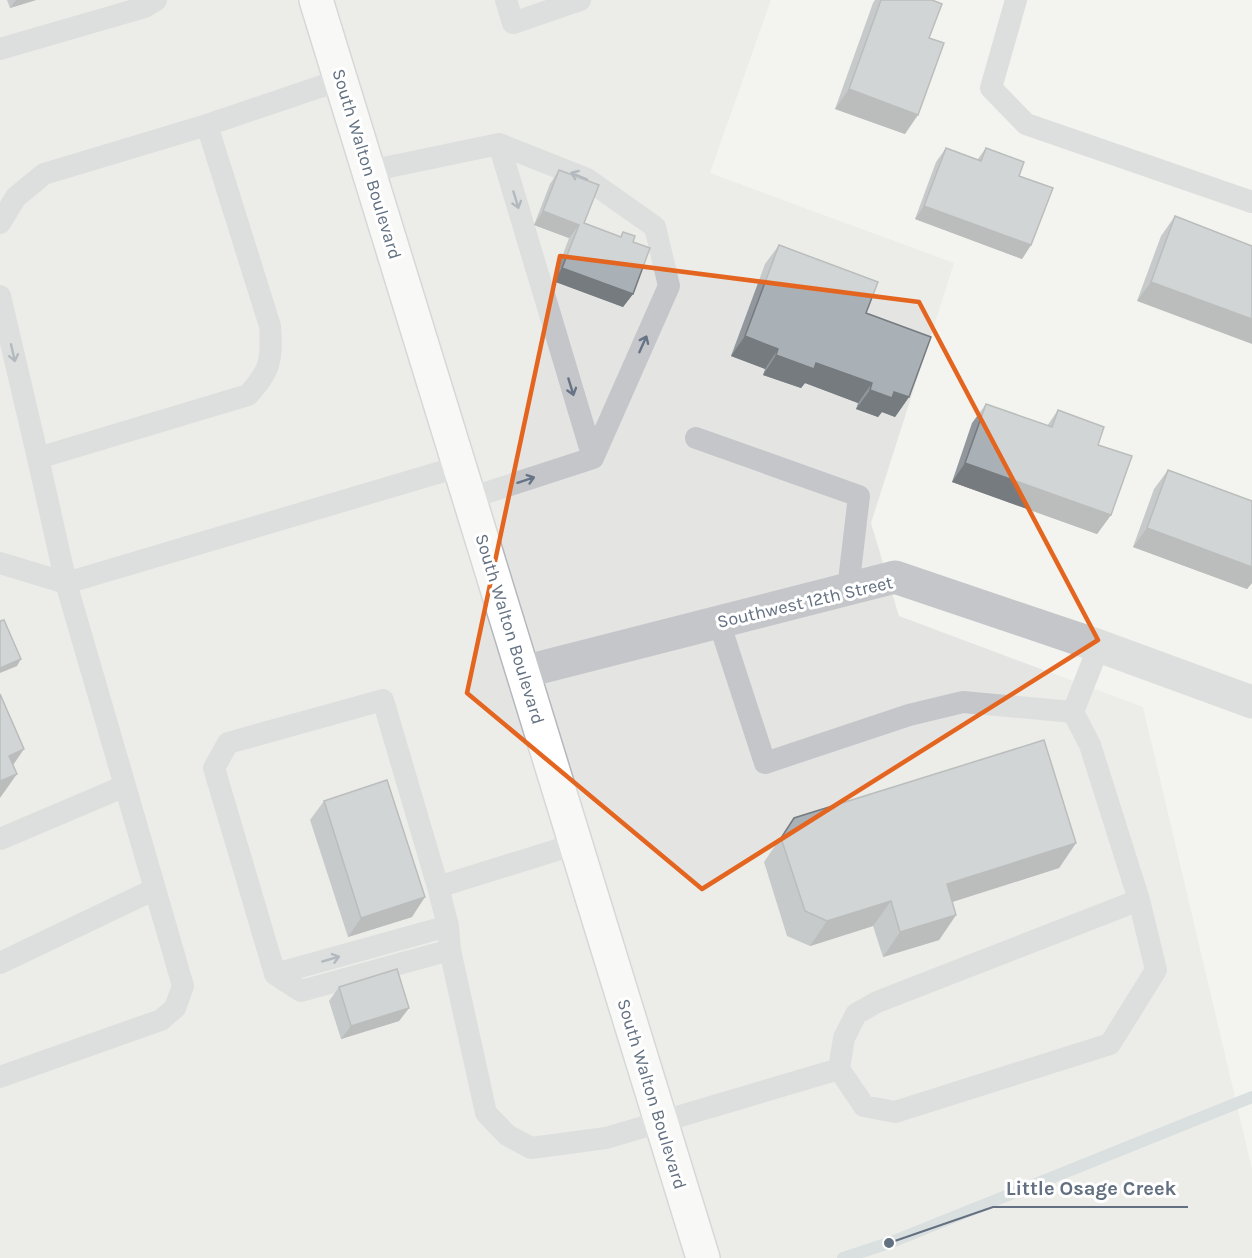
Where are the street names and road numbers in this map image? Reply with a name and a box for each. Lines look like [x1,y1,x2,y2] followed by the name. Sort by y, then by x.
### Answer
[328,66,406,262] street label: South Walton Boulevard
[471,531,549,727] street label: South Walton Boulevard
[715,571,895,633] street label: Southwest 12th Street
[613,996,691,1192] street label: South Walton Boulevard

